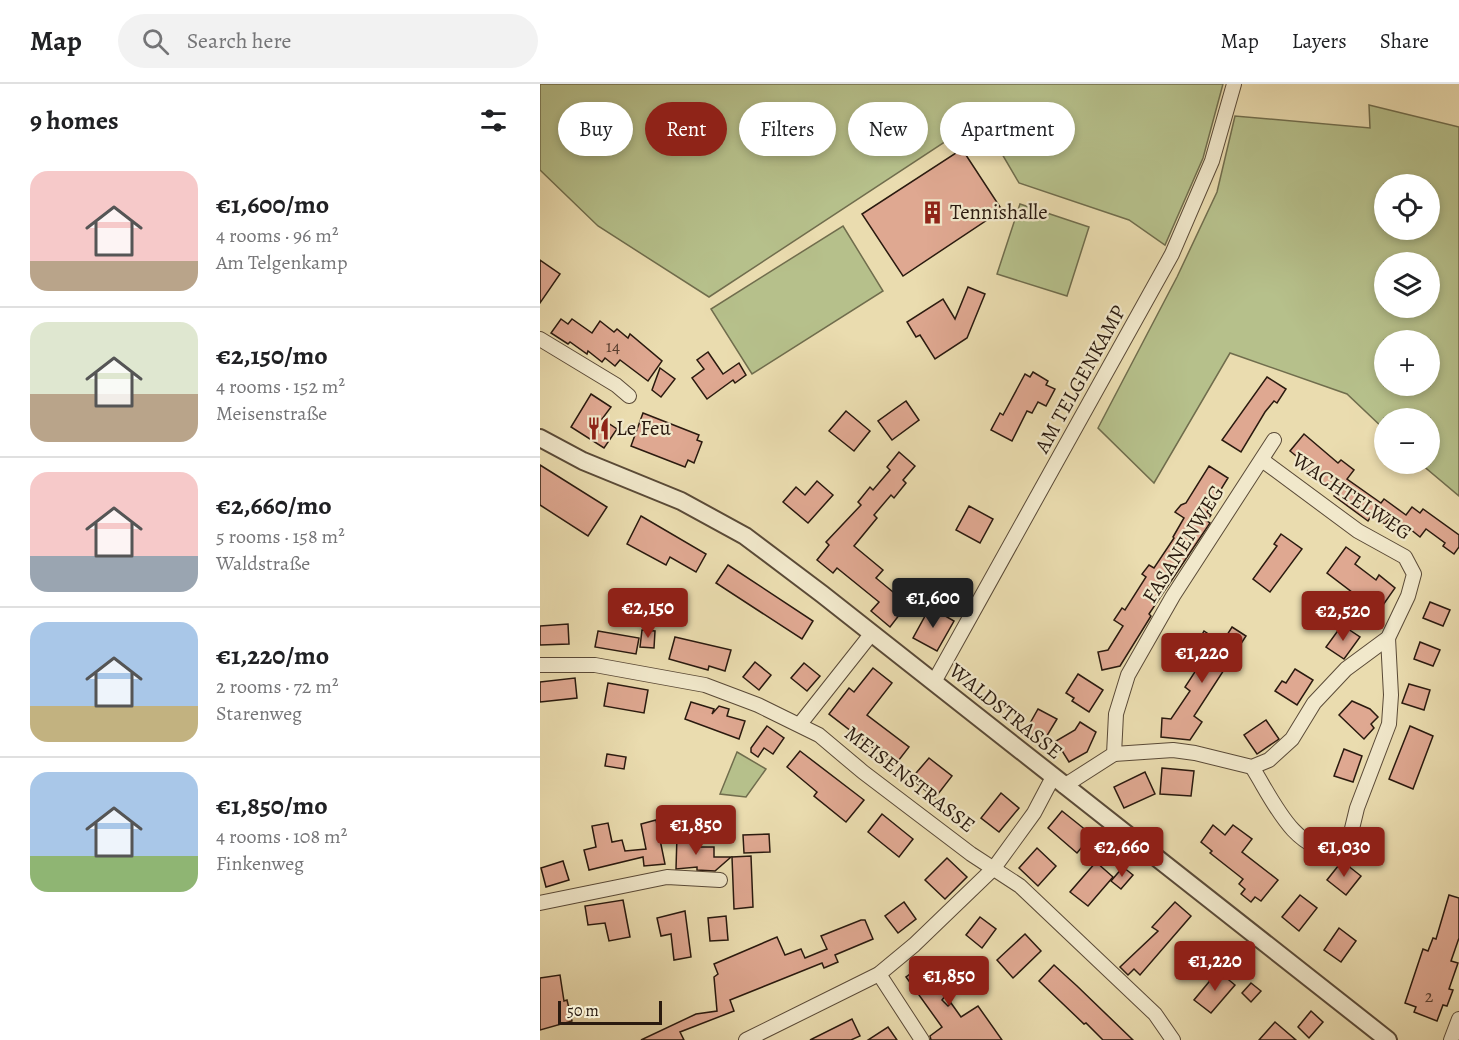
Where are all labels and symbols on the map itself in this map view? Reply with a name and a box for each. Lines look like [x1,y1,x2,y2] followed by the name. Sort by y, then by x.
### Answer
[950,198,1048,226] place label: Tennishalle
[919,199,945,225] building icon: Tennishalle
[1027,300,1132,459] street label: AM TELGENKAMP
[606,334,620,358] house number: 14
[616,414,671,442] place label: Le Feu
[585,415,611,441] restaurant icon: Le Feu
[1286,445,1417,546] street label: WACHTELWEG
[1136,480,1230,608] street label: FASANENWEG
[884,578,982,629] pin: €1,600
[599,588,697,639] pin: €2,150
[1294,591,1392,642] pin: €2,520
[1153,633,1251,684] pin: €1,220
[943,656,1069,765] street label: WALDSTRASSE
[839,719,981,839] street label: MEISENSTRASSE
[647,805,745,856] pin: €1,850
[1073,827,1171,878] pin: €2,660
[1295,827,1393,878] pin: €1,030
[1166,941,1264,992] pin: €1,220
[900,956,998,1007] pin: €1,850
[1425,984,1434,1008] house number: 2
[558,998,662,1026] scale bar

